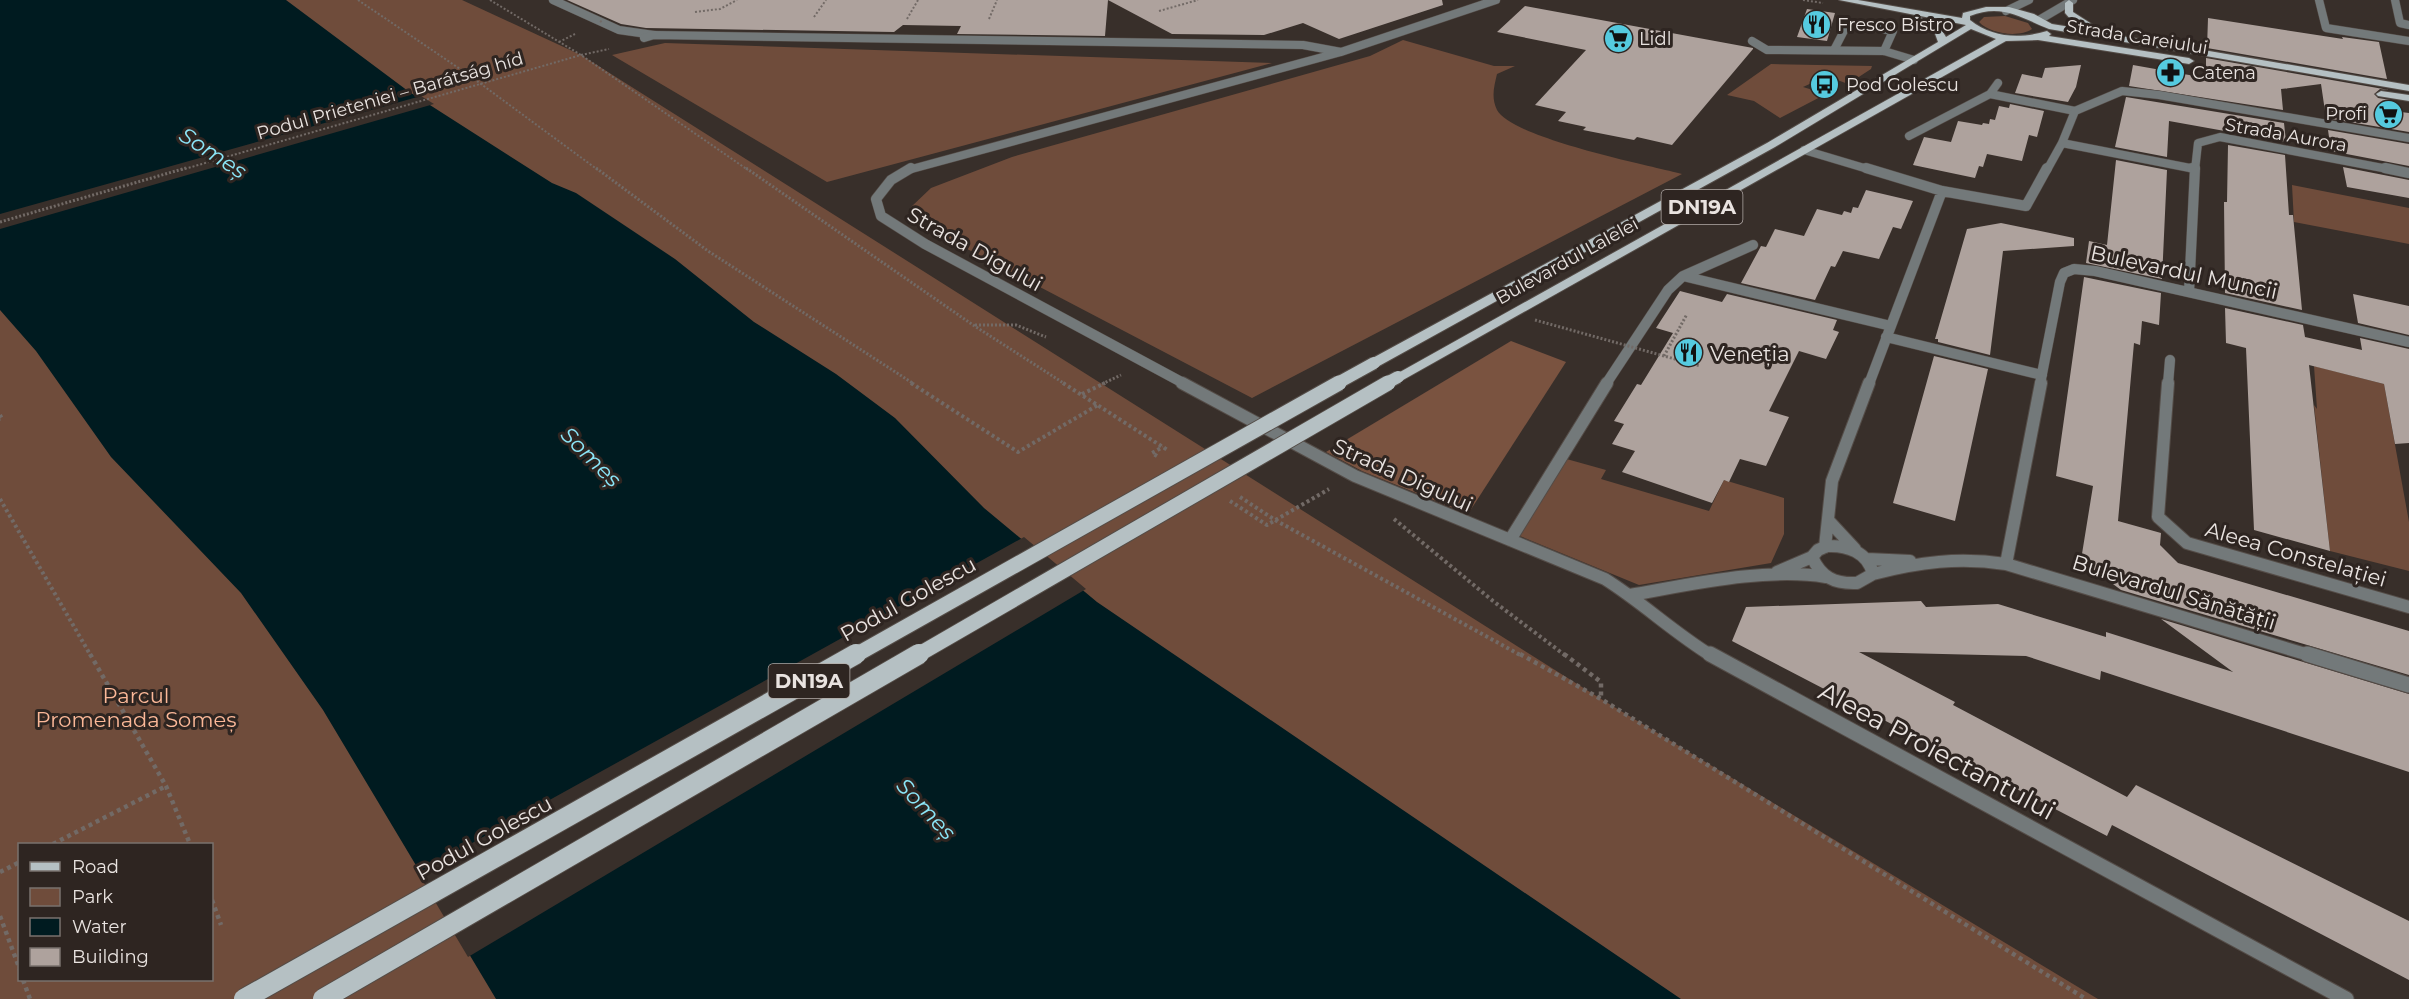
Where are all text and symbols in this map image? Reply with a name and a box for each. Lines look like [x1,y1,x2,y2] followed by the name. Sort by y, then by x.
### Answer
[1800,9,1832,41] restaurant icon: Fresco Bistro
[1837,14,1954,36] place label: Fresco Bistro
[2065,15,2209,59] street label: Strada Careiului
[1602,23,1634,55] supermarket icon: Lidl
[1639,28,1672,50] place label: Lidl
[254,47,526,145] street label: Podul Prieteniei – Barátság híd
[2155,57,2187,89] pharmacy icon: Catena
[2192,62,2256,84] place label: Catena
[1809,69,1841,101] bus stop icon: Pod Golescu
[1846,74,1959,96] place label: Pod Golescu
[2372,98,2404,130] supermarket icon: Profi
[2325,103,2367,125] place label: Profi
[2223,113,2349,157] street label: Strada Aurora
[174,121,252,185] water label: Someș
[1662,190,1742,224] road number: DN19A
[903,202,1047,296] street label: Strada Digului
[1492,213,1642,309] street label: Bulevardul Lalelei
[2088,240,2280,304] street label: Bulevardul Muncii
[1673,337,1705,369] restaurant icon: Veneția
[1710,341,1790,367] place label: Veneția
[555,421,627,493] water label: Someș
[1329,433,1477,517] street label: Strada Digului
[2202,516,2389,593] street label: Aleea Constelației
[2069,549,2279,636] street label: Bulevardul Sănătății
[836,551,980,647] street label: Podul Golescu
[768,664,850,698] road number: DN19A
[1813,675,2061,827] street label: Aleea Proiectantului
[36,683,236,733] park label: Parcul Promenada Someș
[891,772,962,846] water label: Someș
[412,790,556,886] street label: Podul Golescu
[18,843,213,981] legend
[72,856,119,878] text: Road
[72,886,113,908] text: Park
[72,916,127,938] text: Water
[72,946,149,968] text: Building

